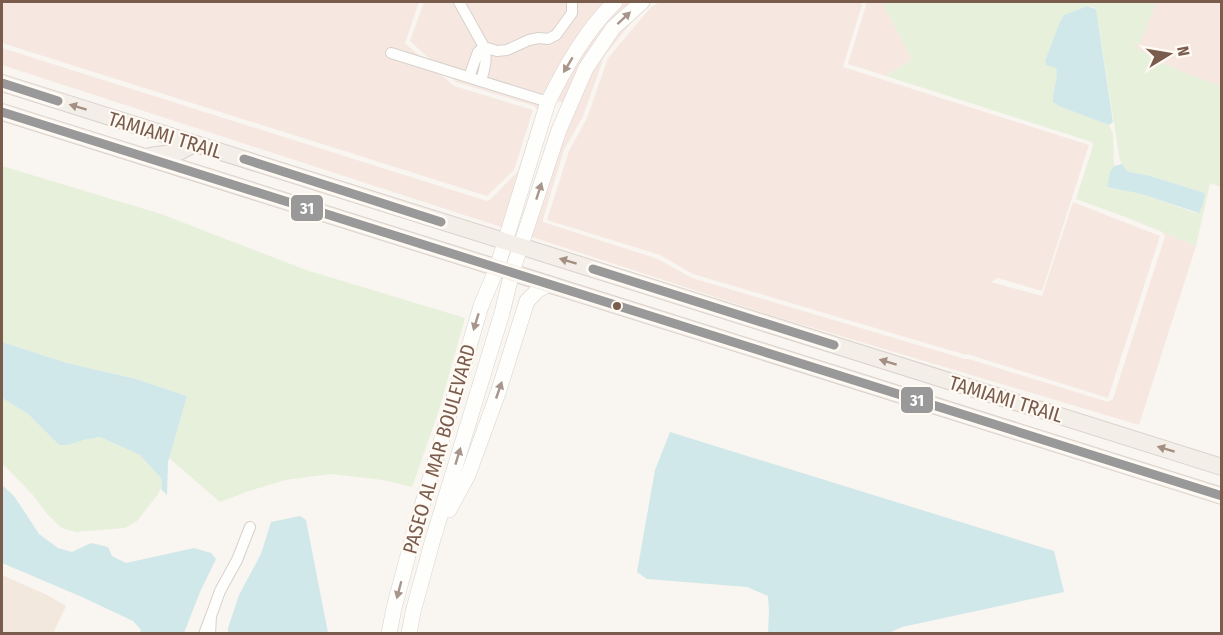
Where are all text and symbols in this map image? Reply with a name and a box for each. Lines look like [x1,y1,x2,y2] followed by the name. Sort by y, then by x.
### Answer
[616,12,631,25] one-way arrow
[1139,24,1199,84] north arrow
[1173,45,1193,58] text: N
[562,57,573,73] one-way arrow
[69,102,87,111] one-way arrow
[105,106,225,164] street label: TAMIAMI TRAIL
[535,182,544,200] one-way arrow
[290,194,324,222] line badge: 31
[299,199,314,218] text: 31
[559,256,577,265] one-way arrow
[611,300,623,312] unlabelled marker
[471,313,480,331] one-way arrow
[398,341,480,557] street label: PASEO AL MAR BOULEVARD
[879,357,897,366] one-way arrow
[946,370,1066,428] street label: TAMIAMI TRAIL
[494,381,504,399] one-way arrow
[900,386,934,414] line badge: 31
[909,391,924,410] text: 31
[1157,444,1175,453] one-way arrow
[454,447,463,465] one-way arrow
[394,582,403,600] one-way arrow

